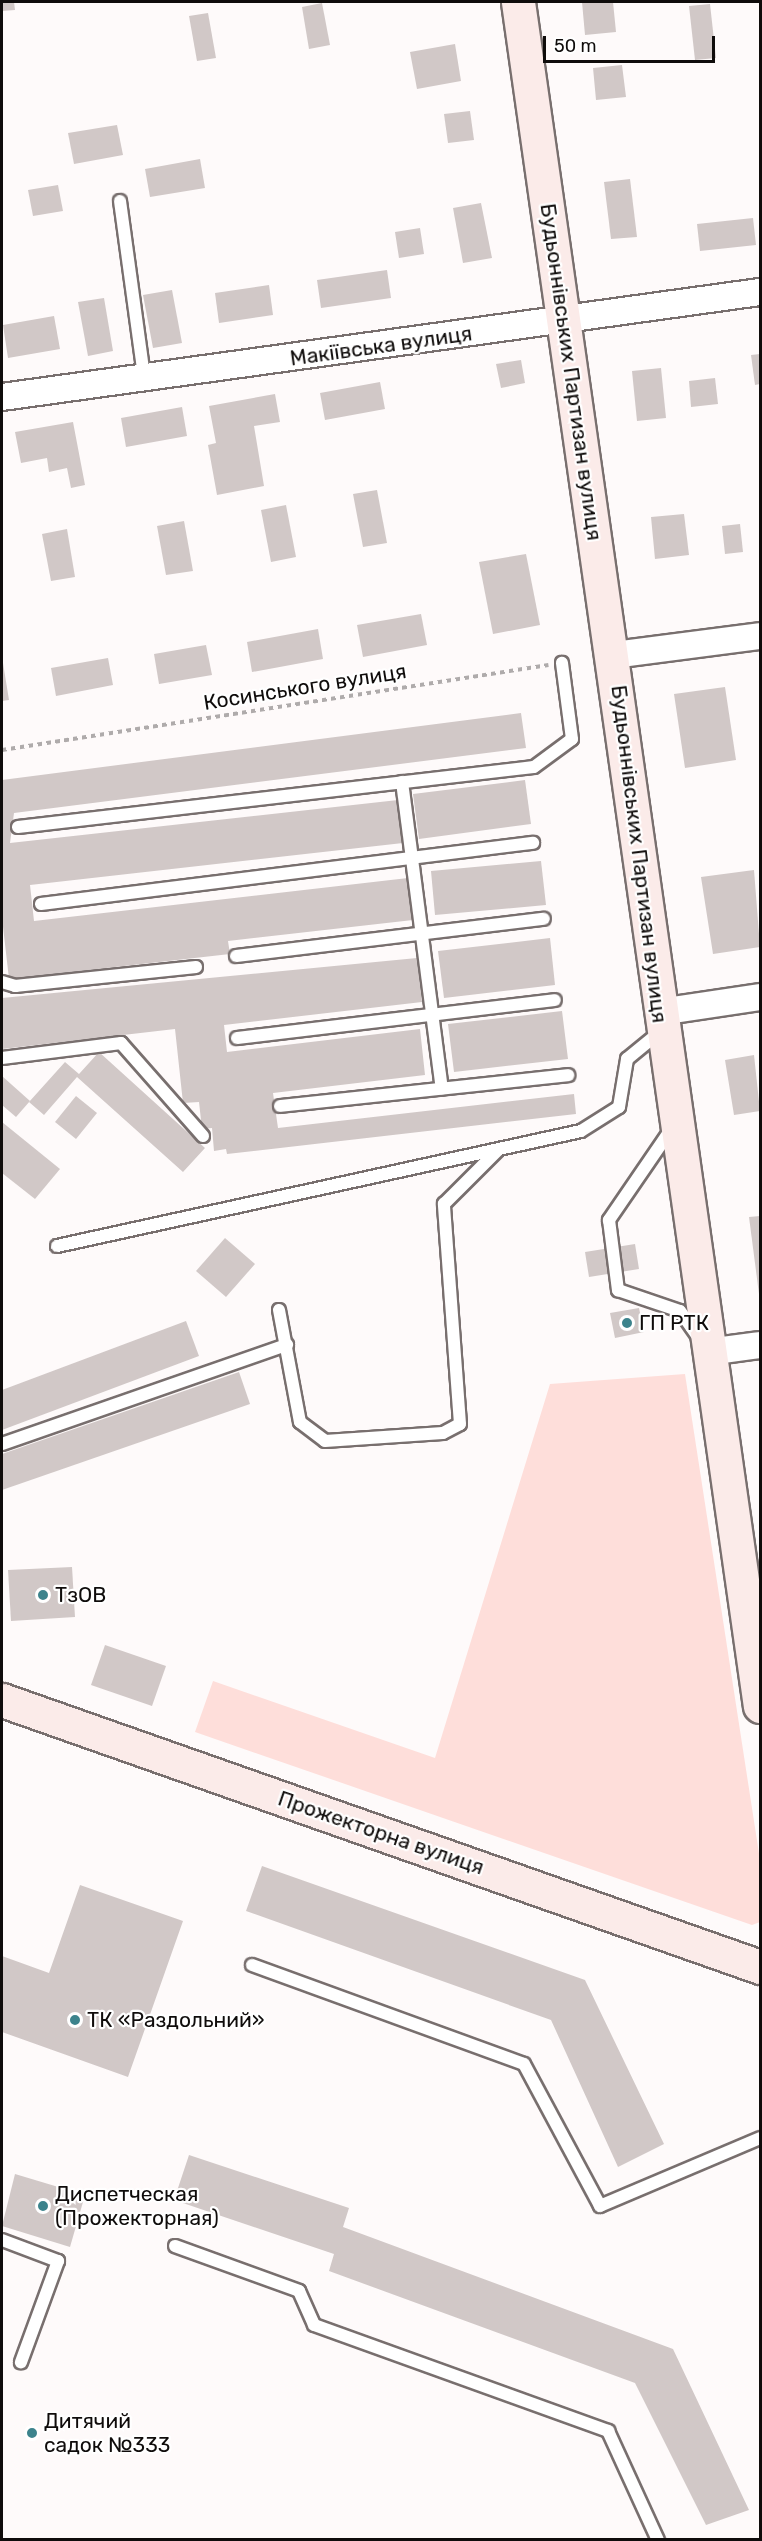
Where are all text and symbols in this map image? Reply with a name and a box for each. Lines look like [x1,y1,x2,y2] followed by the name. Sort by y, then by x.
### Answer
[546,24,718,62] scale bar
[554,35,597,57] text: 50 m
[535,202,607,542] street label: Будьоннівських Партизан вулиця
[288,321,474,371] street label: Макіївська вулиця
[202,659,408,715] street label: Косинського вулиця
[606,684,672,1024] street label: Будьоннівських Партизан вулиця
[639,1310,709,1336] place label: ГП РТК
[620,1316,634,1330] marker: ГП РТК
[55,1582,106,1608] place label: ТзОВ
[36,1588,50,1602] marker: ТзОВ
[275,1786,487,1880] street label: Прожекторна вулиця
[87,2007,265,2033] place label: ТК «Раздольний»
[68,2013,82,2027] marker: ТК «Раздольний»
[55,2181,219,2231] place label: Диспетческая (Прожекторная)
[36,2199,50,2213] marker: Диспетческая (Прожекторная)
[44,2408,170,2458] place label: Дитячий садок №333
[25,2426,39,2440] marker: Дитячий садок №333

